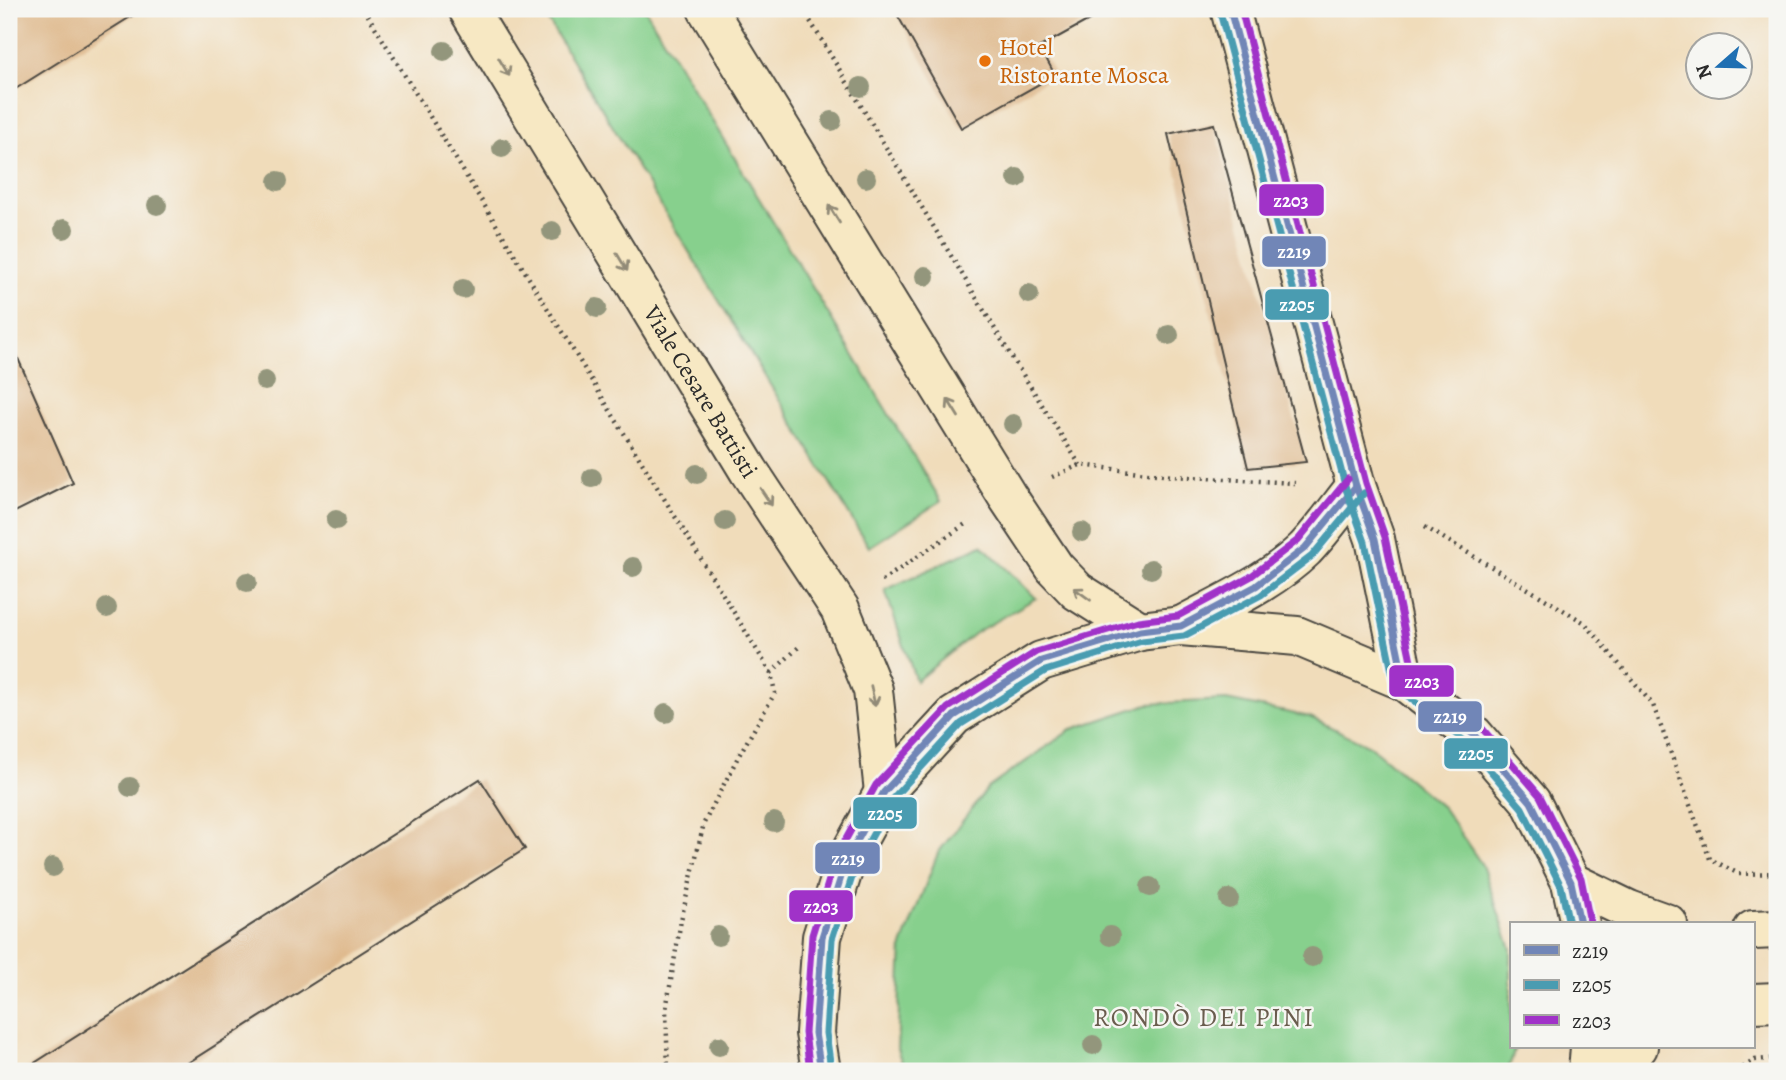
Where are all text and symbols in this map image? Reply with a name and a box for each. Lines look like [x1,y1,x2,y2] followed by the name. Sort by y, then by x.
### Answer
[999,31,1170,91] place label: Hotel Ristorante Mosca
[1684,32,1754,102] north arrow
[977,53,993,69] marker: Hotel Ristorante Mosca
[497,57,511,77] one-way arrow
[1689,60,1719,82] text: N
[1258,183,1325,217] line badge: z203
[1273,188,1309,214] text: z203
[826,205,840,225] one-way arrow
[1261,235,1327,268] line badge: z219
[1277,239,1311,265] text: z219
[615,251,629,271] one-way arrow
[1264,288,1330,321] line badge: z205
[1279,292,1315,318] text: z205
[636,299,765,484] street label: Viale Cesare Battisti
[945,399,960,418] one-way arrow
[760,487,774,507] one-way arrow
[1073,586,1092,601] one-way arrow
[1388,664,1455,698] line badge: z203
[1404,669,1440,695] text: z203
[867,684,881,707] one-way arrow
[1417,700,1483,733] line badge: z219
[1433,704,1467,730] text: z219
[1443,737,1509,770] line badge: z205
[1458,741,1494,767] text: z205
[852,796,918,830] line badge: z205
[867,801,903,827] text: z205
[814,841,881,875] line badge: z219
[831,846,865,872] text: z219
[788,889,854,923] line badge: z203
[803,894,839,920] text: z203
[1510,922,1754,1048] legend
[1572,937,1608,965] text: z219
[1572,971,1612,999] text: z205
[1093,1000,1315,1035] district label: RONDÒ DEI PINI
[1572,1007,1612,1035] text: z203

